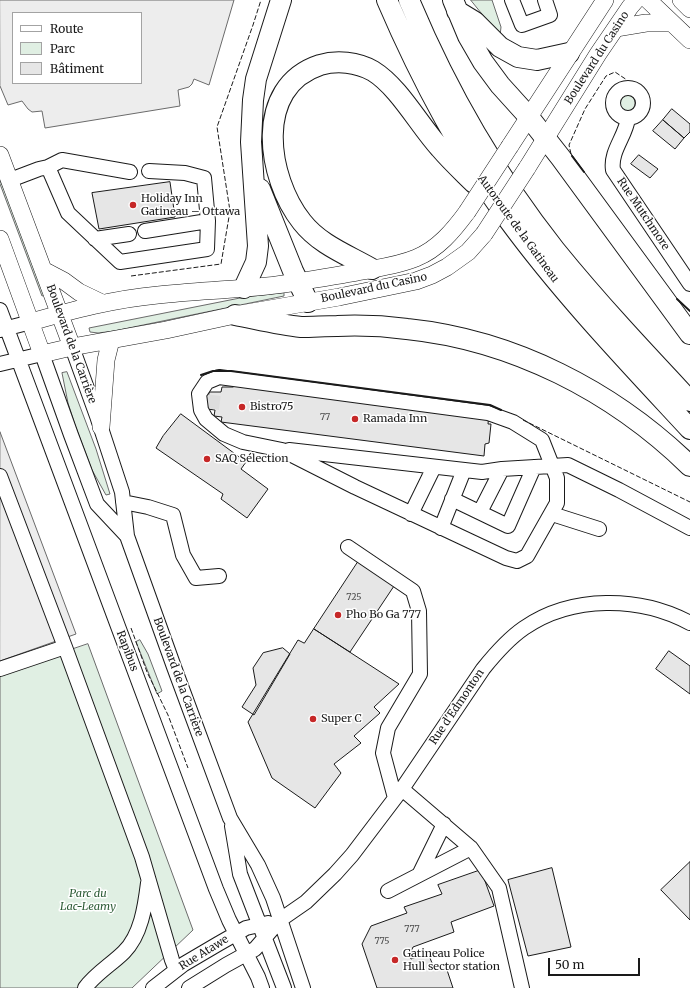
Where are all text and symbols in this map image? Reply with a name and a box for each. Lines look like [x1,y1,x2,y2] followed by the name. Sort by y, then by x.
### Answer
[562,9,632,107] street label: Boulevard du Casino
[12,12,142,84] legend
[50,21,83,36] text: Route
[50,41,75,56] text: Parc
[50,61,104,76] text: Bâtiment
[475,173,561,285] street label: Autoroute de la Gatineau
[614,175,672,253] street label: Rue Mutchmore
[141,192,240,218] place label: Holiday Inn Gatineau – Ottawa
[128,200,138,210] marker: Holiday Inn Gatineau – Ottawa
[320,270,428,306] street label: Boulevard du Casino
[43,283,99,405] street label: Boulevard de la Carrière
[250,400,293,414] place label: Bistro75
[237,402,247,412] marker: Bistro75
[320,412,330,422] house number: 77
[363,412,427,426] place label: Ramada Inn
[350,414,360,424] marker: Ramada Inn
[215,452,288,466] place label: SAQ Sélection
[202,454,212,464] marker: SAQ Sélection
[346,592,362,602] house number: 725
[346,608,421,622] place label: Pho Bo Ga 777
[333,610,343,620] marker: Pho Bo Ga 777
[150,616,206,738] street label: Boulevard de la Carrière
[113,629,141,673] street label: Rapibus
[427,667,487,747] street label: Rue d'Edmonton
[321,712,362,726] place label: Super C
[308,714,318,724] marker: Super C
[60,887,116,913] park label: Parc du Lac-Leamy
[404,924,420,934] house number: 777
[177,933,231,973] street label: Rue Atawe
[374,936,390,946] house number: 775
[403,947,500,973] place label: Gatineau Police Hull sector station
[550,950,642,976] scale bar
[390,955,400,965] marker: Gatineau Police Hull sector station
[555,957,584,972] text: 50 m

